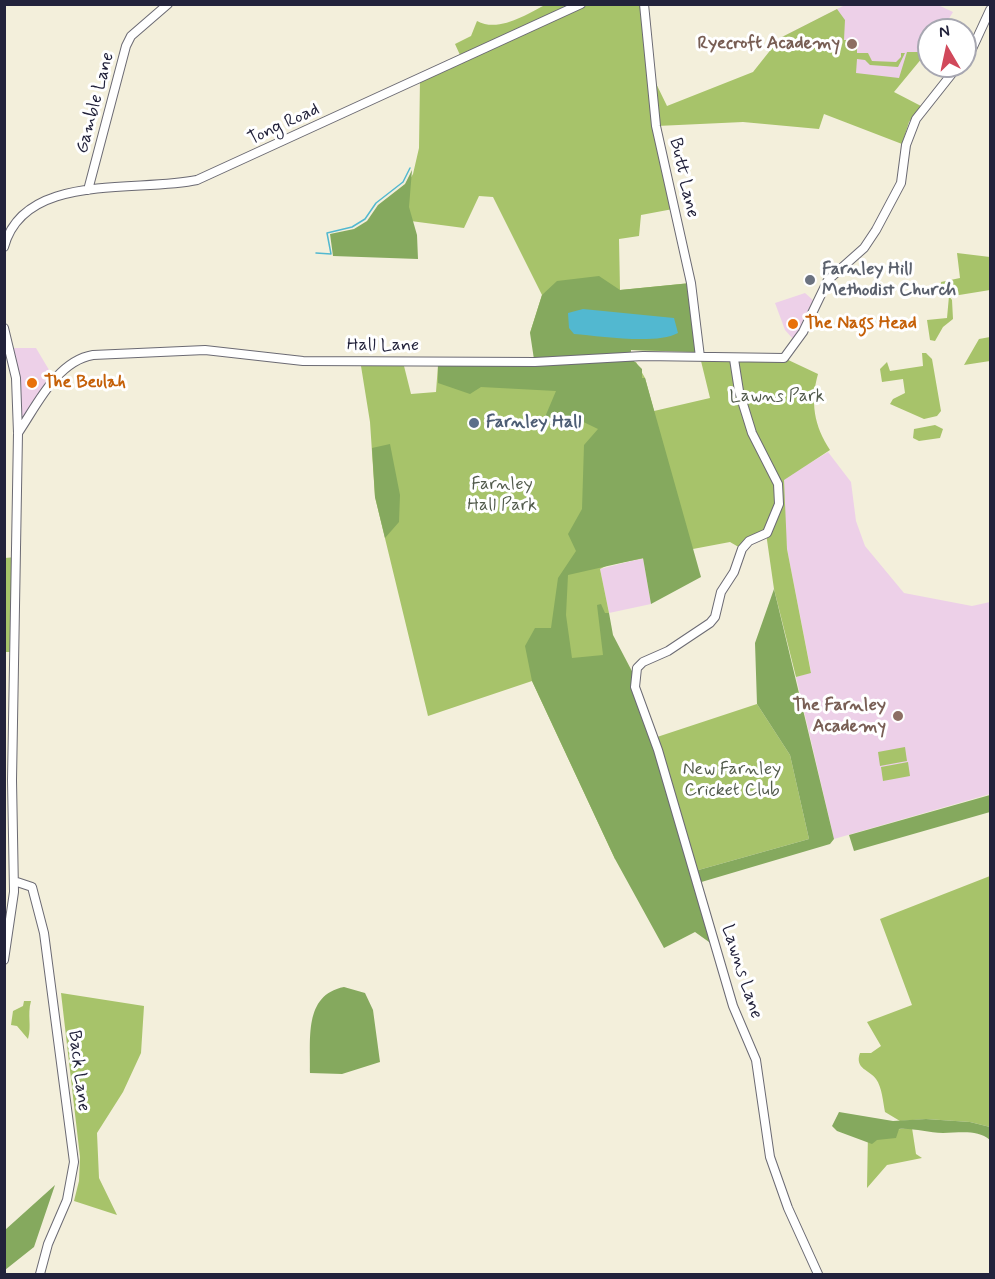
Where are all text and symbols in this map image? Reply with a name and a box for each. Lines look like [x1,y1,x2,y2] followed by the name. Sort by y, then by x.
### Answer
[917,18,977,78] north arrow
[938,20,951,43] text: N
[697,33,840,55] place label: Ryecroft Academy
[845,37,859,51] marker: Ryecroft Academy
[72,50,120,156] street label: Gamble Lane
[245,99,323,151] street label: Tong Road
[663,136,703,220] street label: Butt Lane
[822,259,956,302] place label: Farnley Hill Methodist Church
[803,273,817,287] marker: Farnley Hill Methodist Church
[805,313,917,335] place label: The Nags Head
[786,317,800,331] marker: The Nags Head
[347,335,419,357] street label: Hall Lane
[44,372,126,394] place label: The Beulah
[25,376,39,390] marker: The Beulah
[730,386,824,408] park label: Lawns Park
[486,412,581,434] place label: Farnley Hall
[467,416,481,430] marker: Farnley Hall
[467,474,537,516] park label: Farnley Hall Park
[792,695,886,738] place label: The Farnley Academy
[891,709,905,723] marker: The Farnley Academy
[683,759,781,802] park label: New Farnley Cricket Club
[716,922,766,1022] street label: Lawns Lane
[62,1029,94,1113] street label: Back Lane

